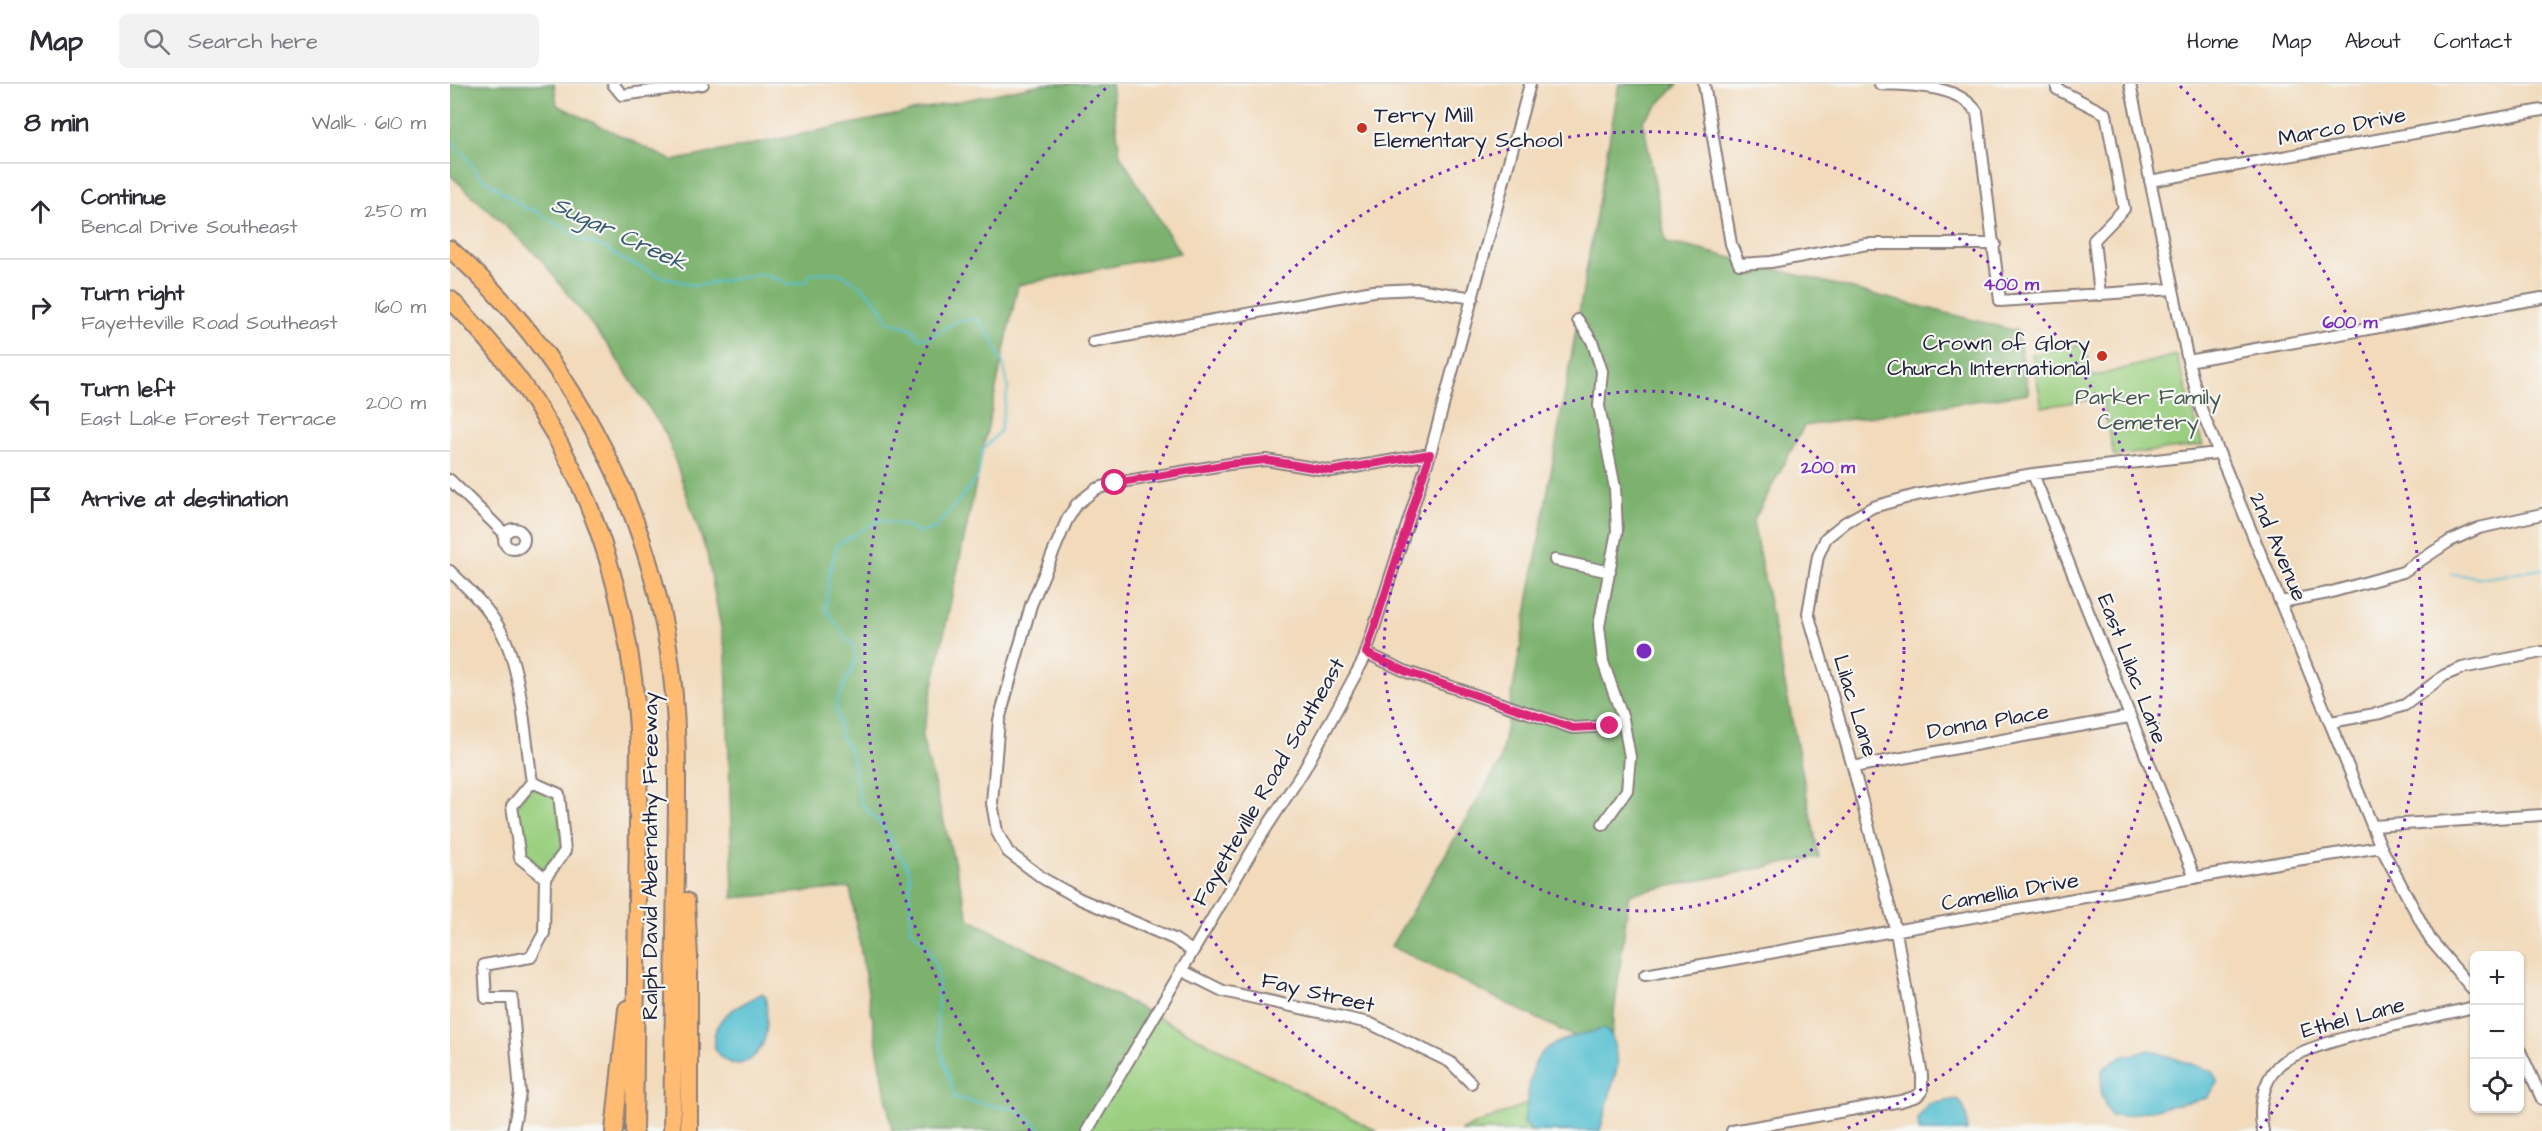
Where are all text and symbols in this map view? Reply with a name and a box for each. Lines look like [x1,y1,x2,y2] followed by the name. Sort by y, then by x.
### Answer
[119,14,539,68] search box
[30,22,83,61] text: Map
[140,25,173,58] icon: search
[188,26,318,57] text: Search here
[2187,27,2239,56] text: Home
[2272,27,2312,56] text: Map
[2345,27,2401,56] text: About
[2434,27,2512,56] text: Contact
[2275,99,2409,155] street label: Marco Drive
[1374,100,1563,157] place label: Terry Mill Elementary School
[24,105,88,141] text: 8 min
[311,109,426,137] text: Walk · 610 m
[1355,121,1369,135] marker: Terry Mill Elementary School
[81,182,166,213] text: Continue
[545,188,693,282] water label: Sugar Creek
[24,195,57,228] icon: ahead
[364,197,426,225] text: 250 m
[81,213,298,241] text: Bencal Drive Southeast
[1983,272,2040,297] text: 400 m
[81,278,184,309] text: Turn right
[24,291,57,324] icon: right
[375,293,426,321] text: 160 m
[81,309,338,337] text: Fayetteville Road Southeast
[2322,310,2379,335] text: 600 m
[1887,328,2090,384] place label: Crown of Glory Church International
[2095,349,2109,363] marker: Crown of Glory Church International
[81,374,175,405] text: Turn left
[2075,382,2221,439] park label: Parker Family Cemetery
[24,387,57,420] icon: left
[366,389,426,417] text: 200 m
[81,405,336,433] text: East Lake Forest Terrace
[1800,455,1856,480] text: 200 m
[1101,469,1127,495] route start
[24,483,57,516] icon: arrive
[81,484,288,515] text: Arrive at destination
[2241,488,2315,606] street label: 2nd Avenue
[2089,590,2175,749] street label: East Lilac Lane
[1634,641,1654,661] centre of rings
[1825,651,1885,761] street label: Lilac Lane
[1185,652,1354,912] street label: Fayetteville Road Southeast
[635,692,667,1020] street label: Ralph David Abernathy Freeway
[1925,696,2051,748] street label: Donna Place
[1596,712,1622,738] route end
[1939,865,2081,919] street label: Camellia Drive
[2470,951,2524,1113] map controls
[2470,951,2524,1005] button: +
[1258,965,1378,1022] street label: Fay Street
[2298,989,2408,1047] street label: Ethel Lane
[2470,1005,2524,1059] button: −
[2470,1059,2524,1113] button: locate

